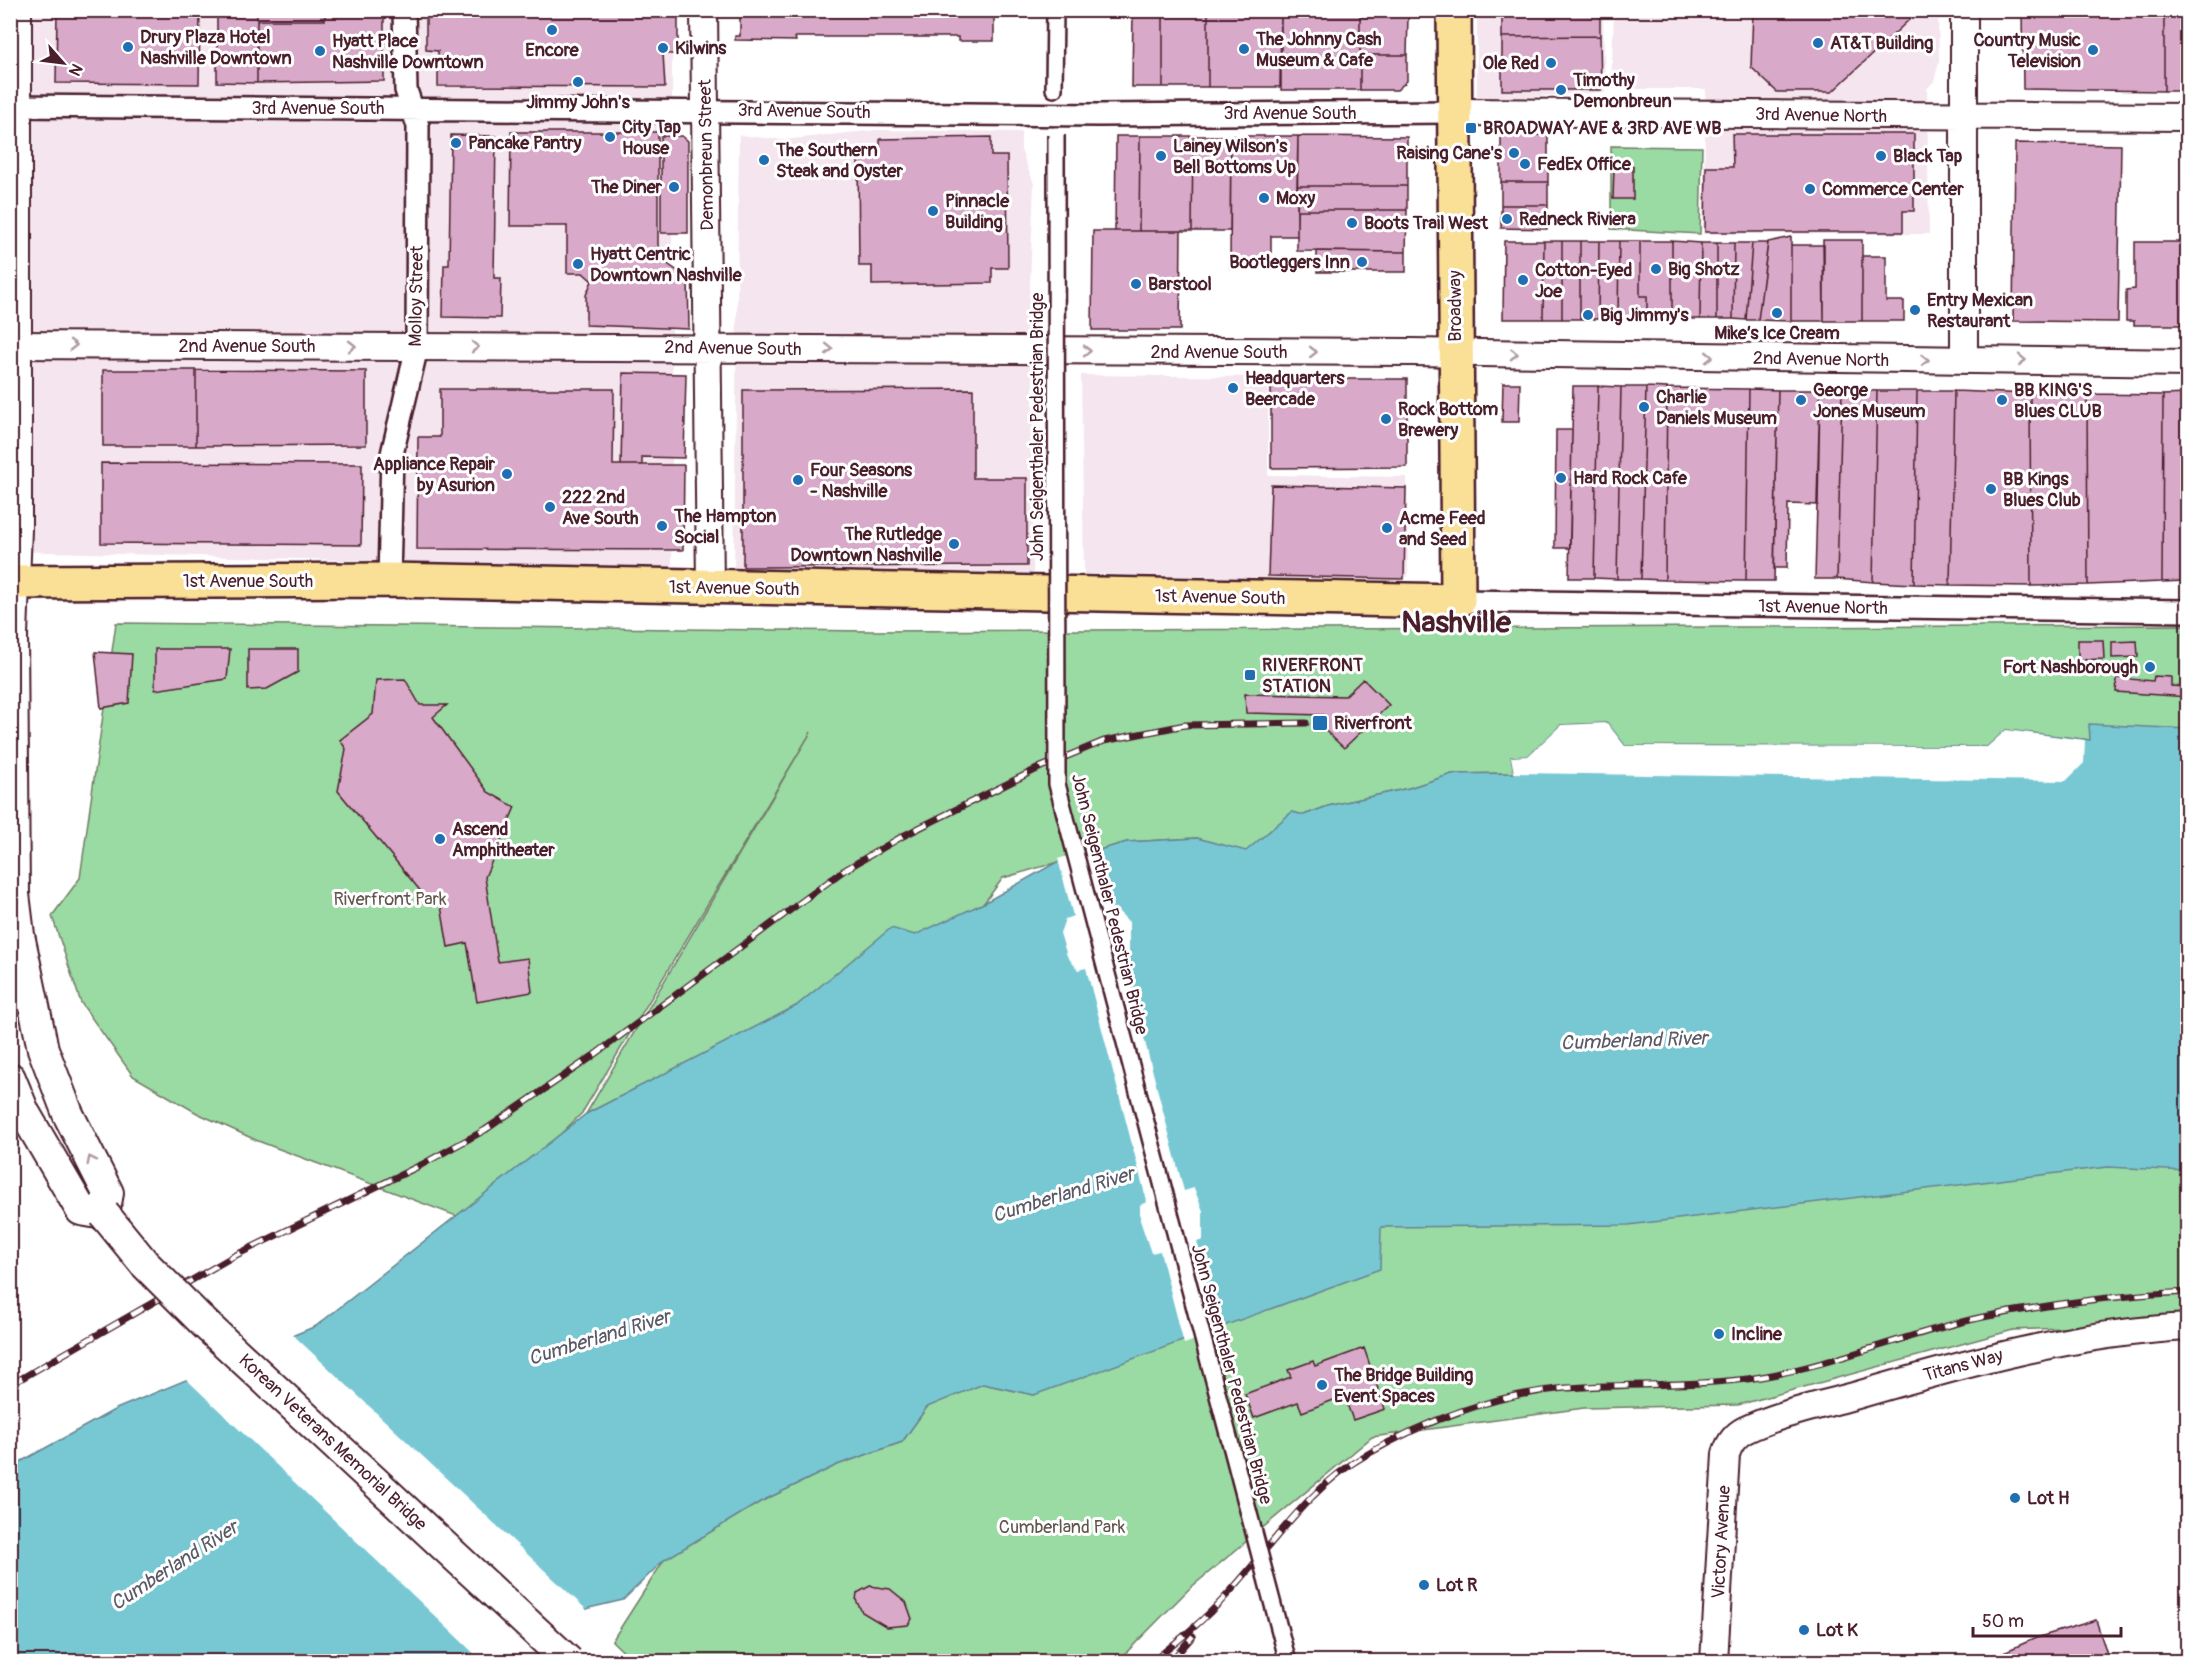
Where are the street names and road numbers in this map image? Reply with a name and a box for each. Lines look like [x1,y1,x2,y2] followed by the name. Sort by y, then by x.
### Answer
[694,78,719,231] street label: Demonbreun Street
[252,97,384,120] street label: 3rd Avenue South
[737,99,871,124] street label: 3rd Avenue South
[1224,102,1356,125] street label: 3rd Avenue South
[1755,103,1887,128] street label: 3rd Avenue North
[404,244,429,347] street label: Molloy Street
[1444,270,1467,342] street label: Broadway
[1026,293,1049,561] street label: John Seigenthaler Pedestrian Bridge
[178,335,316,358] street label: 2nd Avenue South
[664,336,802,361] street label: 2nd Avenue South
[1150,341,1288,364] street label: 2nd Avenue South
[1753,347,1889,372] street label: 2nd Avenue North
[183,570,313,593] street label: 1st Avenue South
[669,576,799,601] street label: 1st Avenue South
[1155,585,1285,610] street label: 1st Avenue South
[1758,595,1888,620] street label: 1st Avenue North
[1066,771,1153,1037] street label: John Seigenthaler Pedestrian Bridge
[1186,1241,1277,1507] street label: John Seigenthaler Pedestrian Bridge
[1921,1344,2006,1387] street label: Titans Way
[234,1349,432,1536] street label: Korean Veterans Memorial Bridge
[1707,1485,1736,1599] street label: Victory Avenue

